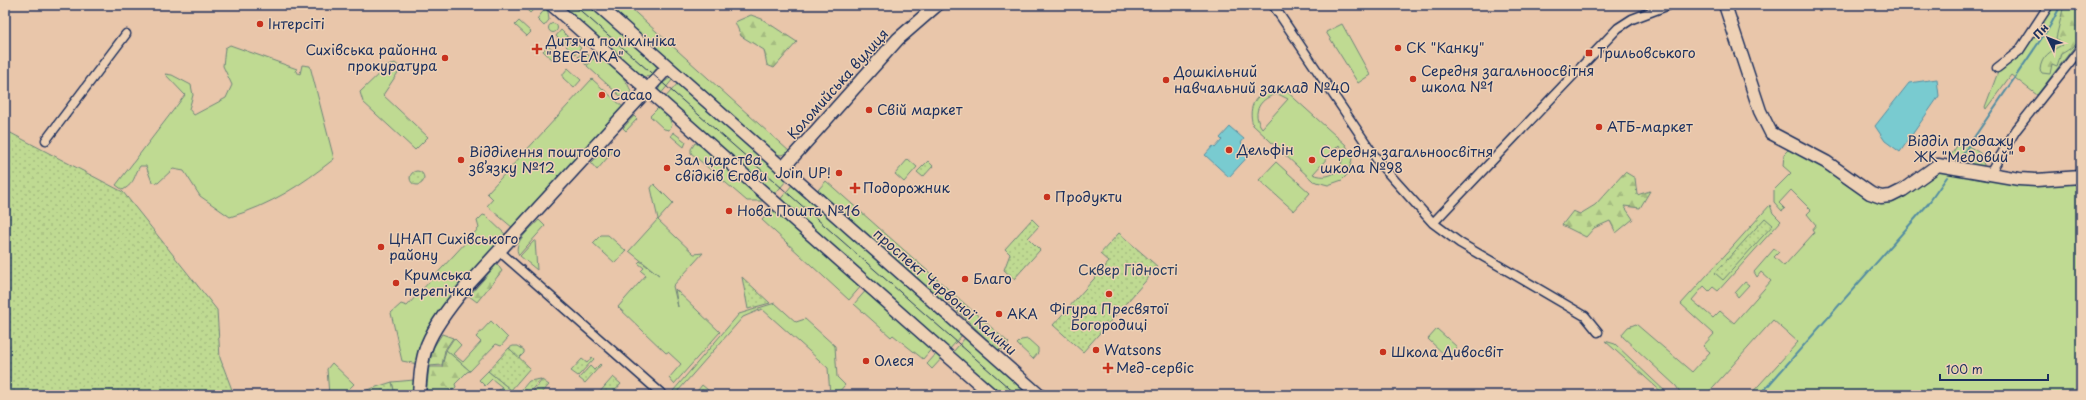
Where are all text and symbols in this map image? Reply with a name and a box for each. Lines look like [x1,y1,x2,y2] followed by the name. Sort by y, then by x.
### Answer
[268,13,325,34] place label: Інтерсіті
[2028,18,2068,58] north arrow
[255,19,265,29] marker: Інтерсіті
[2029,19,2052,42] text: Пн
[782,24,893,144] street label: Коломийська вулиця
[545,30,676,67] place label: Дитяча поліклініка "ВЕСЕЛКА"
[1406,37,1485,58] place label: СК "Канку"
[306,39,437,76] place label: Сихівська районна прокуратура
[1597,42,1696,63] place label: Трильовського
[531,43,543,55] marker: Дитяча поліклініка "ВЕСЕЛКА"
[1393,43,1403,53] marker: СК "Канку"
[1584,48,1594,58] marker: Трильовського
[440,53,450,63] marker: Сихівська районна прокуратура
[1421,60,1594,97] place label: Середня загальноосвітня школа №1
[1173,61,1350,98] place label: Дошкільний навчальний заклад №40
[1408,74,1418,84] marker: Середня загальноосвітня школа №1
[1161,75,1171,85] marker: Дошкільний навчальний заклад №40
[610,84,652,105] place label: Cacao
[597,90,607,100] marker: Cacao
[877,99,963,120] place label: Свiй маркет
[864,105,874,115] marker: Свiй маркет
[1607,116,1693,137] place label: АТБ-маркет
[1594,122,1604,132] marker: АТБ-маркет
[1907,130,2014,167] place label: Відділ продажу ЖК "Медовий"
[1236,139,1294,160] place label: Дельфін
[468,141,621,178] place label: Відділення поштового зв’язку №12
[1320,141,1493,178] place label: Середня загальноосвітня школа №98
[2017,144,2027,154] marker: Відділ продажу ЖК "Медовий"
[1224,145,1234,155] marker: Дельфін
[675,149,767,186] place label: Зал царства свідків Єгови
[456,155,466,165] marker: Відділення поштового зв’язку №12
[1307,155,1317,165] marker: Середня загальноосвітня школа №98
[775,162,831,183] place label: Join UP!
[662,163,672,173] marker: Зал царства свідків Єгови
[834,168,844,178] marker: Join UP!
[863,177,950,198] place label: Подорожник
[850,183,860,193] marker: Подорожник
[1055,186,1122,207] place label: Продукти
[1042,192,1052,202] marker: Продукти
[737,200,861,221] place label: Нова Пошта №16
[724,206,734,216] marker: Нова Пошта №16
[869,223,1022,360] street label: проспект Червоної Калини
[389,228,519,265] place label: ЦНАП Сихівського району
[376,242,386,252] marker: ЦНАП Сихівського району
[1078,259,1178,280] park label: Сквер Гідності
[404,264,473,301] place label: Кримська перепічка
[973,268,1012,289] place label: Благо
[960,274,970,284] marker: Благо
[391,278,401,288] marker: Кримська перепічка
[1104,289,1114,299] marker: Фігура Пресвятої Богородиці
[1050,298,1169,335] place label: Фігура Пресвятої Богородиці
[1007,303,1038,324] place label: АКА
[994,309,1004,319] marker: АКА
[1104,339,1161,360] place label: Watsons
[1391,341,1503,362] place label: Школа Дивосвіт
[1091,345,1101,355] marker: Watsons
[1378,347,1388,357] marker: Школа Дивосвіт
[874,350,914,371] place label: Олеся
[861,356,871,366] marker: Олеся
[1940,356,2048,382] scale bar
[1116,357,1194,378] place label: Мед-сервіс
[1946,360,1983,378] text: 100 m
[1103,363,1113,373] marker: Мед-сервіс

